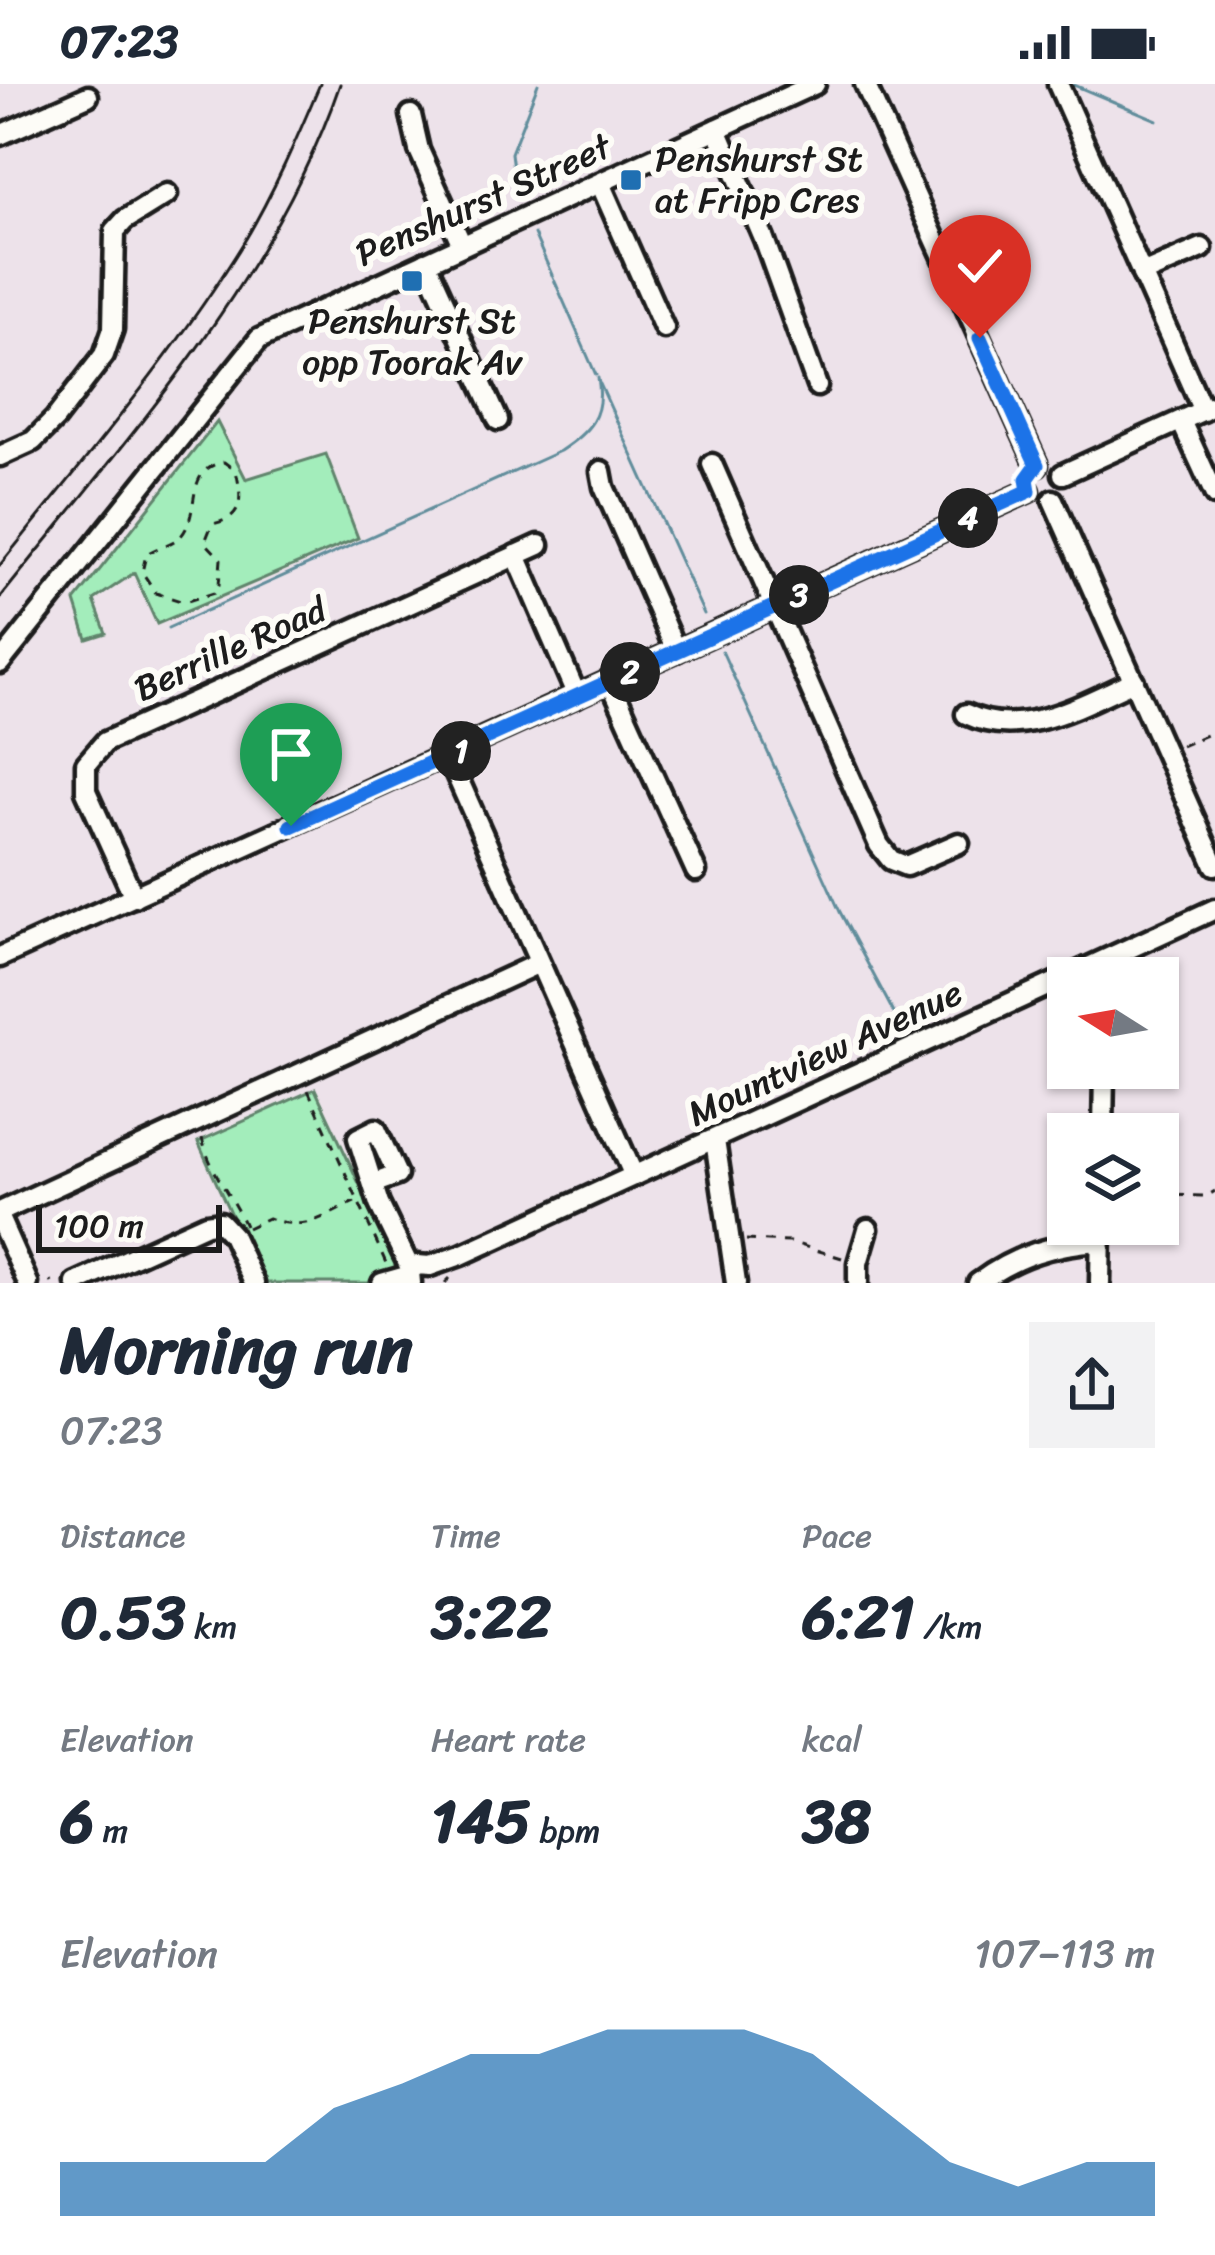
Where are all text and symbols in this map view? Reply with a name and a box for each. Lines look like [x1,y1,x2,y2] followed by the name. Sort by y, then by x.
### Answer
[60,2,178,82] text: 07:23
[345,114,623,285] street label: Penshurst Street
[655,127,863,232] place label: Penshurst St at Fripp Cres
[618,167,644,193] marker: Penshurst St at Fripp Cres
[929,215,1031,338] pin
[947,233,1013,299] icon: check
[399,268,425,294] marker: Penshurst St opp Toorak Av
[302,289,523,394] place label: Penshurst St opp Toorak Av
[938,488,998,548] pin: 4
[958,489,978,547] text: 4
[769,565,829,625] pin: 3
[790,566,808,624] text: 3
[123,577,339,720] street label: Berrille Road
[600,642,660,702] pin: 2
[620,643,640,701] text: 2
[240,703,342,826] pin
[258,721,324,787] icon: arrive
[431,721,491,781] pin: 1
[454,722,468,780] text: 1
[1047,957,1179,1089] north arrow
[1047,957,1179,1245] map controls
[677,961,973,1145] street label: Mountview Avenue
[1047,1113,1179,1245] button: layers
[54,1197,144,1255] text: 100 m
[36,1199,222,1252] scale bar
[60,1292,413,1409] text: Morning run
[1029,1322,1155,1448] button: share
[60,1396,163,1465] text: 07:23
[60,1507,185,1565] text: Distance
[431,1507,501,1565] text: Time
[802,1507,872,1565] text: Pace
[60,1565,186,1671] text: 0.53
[431,1565,551,1671] text: 3:22
[802,1565,915,1671] text: 6:21
[186,1598,237,1656] text: km
[915,1598,982,1656] text: /km
[60,1711,194,1769] text: Elevation
[431,1711,586,1769] text: Heart rate
[802,1711,862,1769] text: kcal
[60,1769,94,1875] text: 6
[431,1769,531,1875] text: 145
[802,1769,871,1875] text: 38
[94,1802,128,1860] text: m
[531,1802,600,1860] text: bpm
[60,1919,218,1988] text: Elevation
[974,1919,1155,1988] text: 107–113 m

